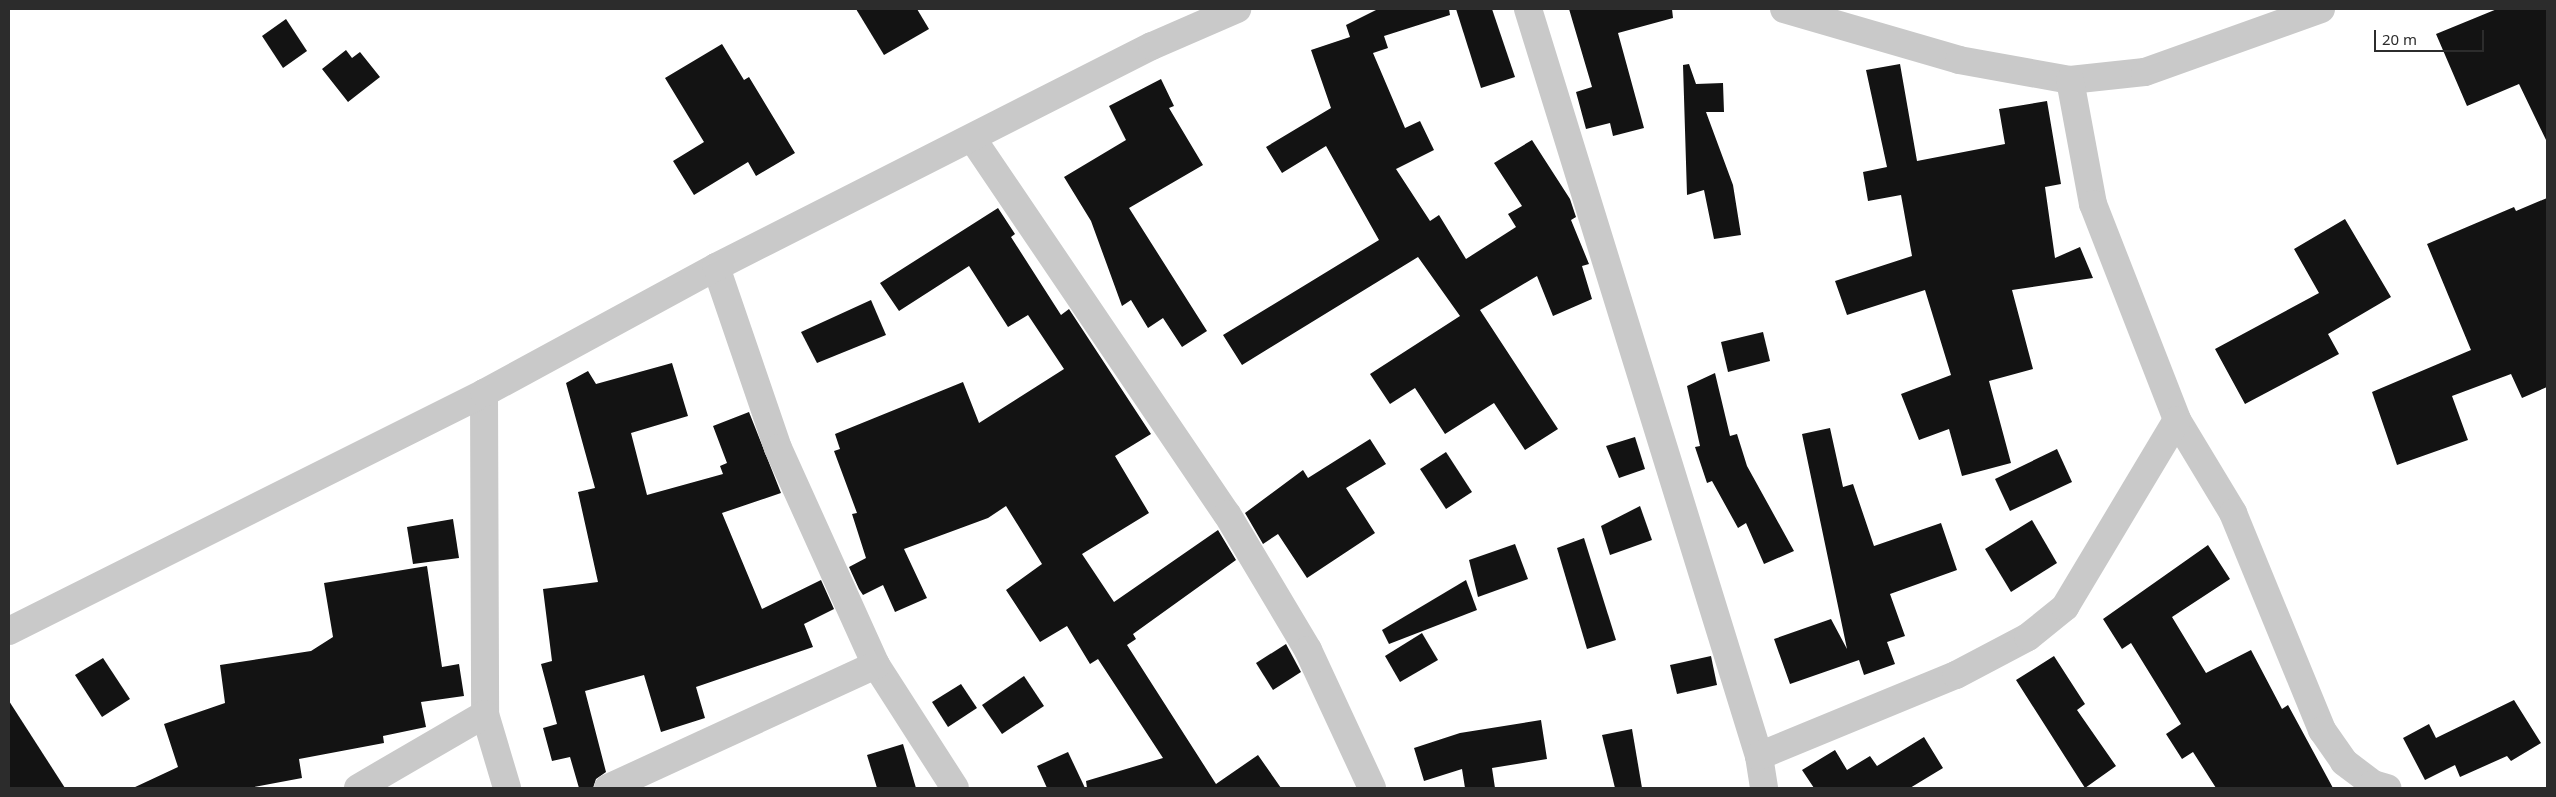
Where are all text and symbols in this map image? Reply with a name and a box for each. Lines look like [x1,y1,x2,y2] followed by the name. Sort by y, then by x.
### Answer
[2376,20,2486,52] scale bar
[2382,29,2417,49] text: 20 m

